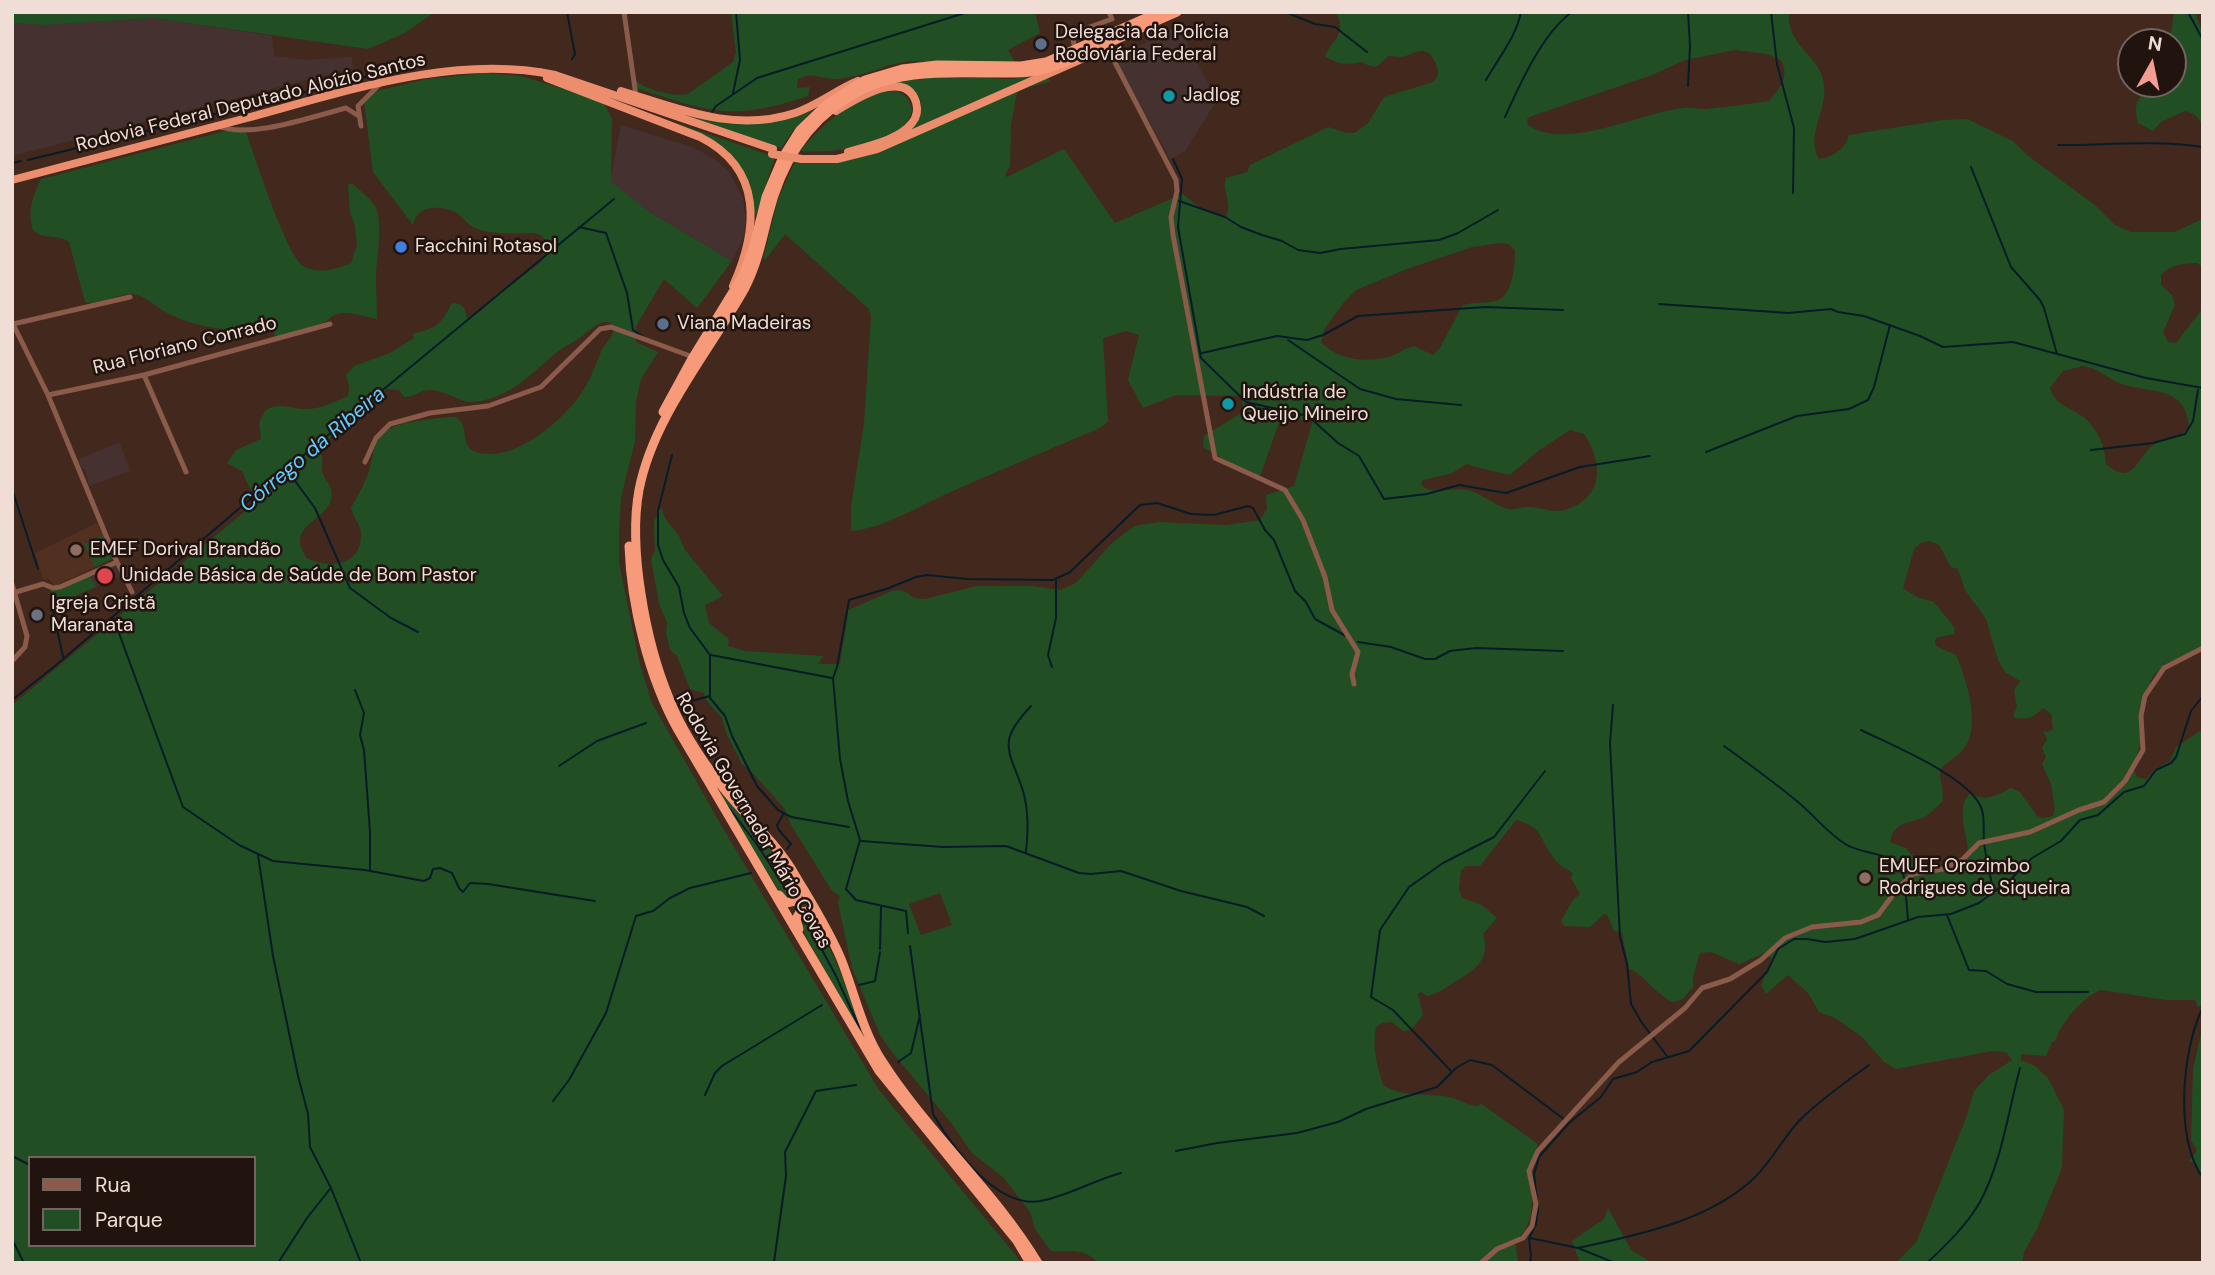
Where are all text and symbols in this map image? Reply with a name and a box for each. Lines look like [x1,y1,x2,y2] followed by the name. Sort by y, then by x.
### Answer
[1055,22,1229,66] place label: Delegacia da Polícia Rodoviária Federal
[2117,28,2187,98] north arrow
[2146,30,2164,57] text: N
[1033,36,1049,52] marker: Delegacia da Polícia Rodoviária Federal
[74,48,428,158] street label: Rodovia Federal Deputado Aloízio Santos
[1183,85,1240,107] place label: Jadlog
[1161,88,1177,104] marker: Jadlog
[415,236,557,258] place label: Facchini Rotasol
[393,239,409,255] marker: Facchini Rotasol
[91,312,279,380] street label: Rua Floriano Conrado
[677,313,811,335] place label: Viana Madeiras
[655,316,671,332] marker: Viana Madeiras
[235,382,391,518] water label: Córrego da Ribeira
[1242,382,1369,426] place label: Indústria de Queijo Mineiro
[1220,396,1236,412] marker: Indústria de Queijo Mineiro
[90,539,281,561] place label: EMEF Dorival Brandão
[68,542,84,558] marker: EMEF Dorival Brandão
[121,565,477,587] place label: Unidade Básica de Saúde de Bom Pastor
[95,566,115,586] marker: Unidade Básica de Saúde de Bom Pastor
[51,593,156,637] place label: Igreja Cristã Maranata
[29,607,45,623] marker: Igreja Cristã Maranata
[670,689,836,953] street label: Rodovia Governador Mário Covas
[1879,856,2070,900] place label: EMUEF Orozimbo Rodrigues de Siqueira
[1857,870,1873,886] marker: EMUEF Orozimbo Rodrigues de Siqueira
[28,1156,256,1247] legend
[95,1171,131,1199] text: Rua
[95,1206,163,1234] text: Parque

